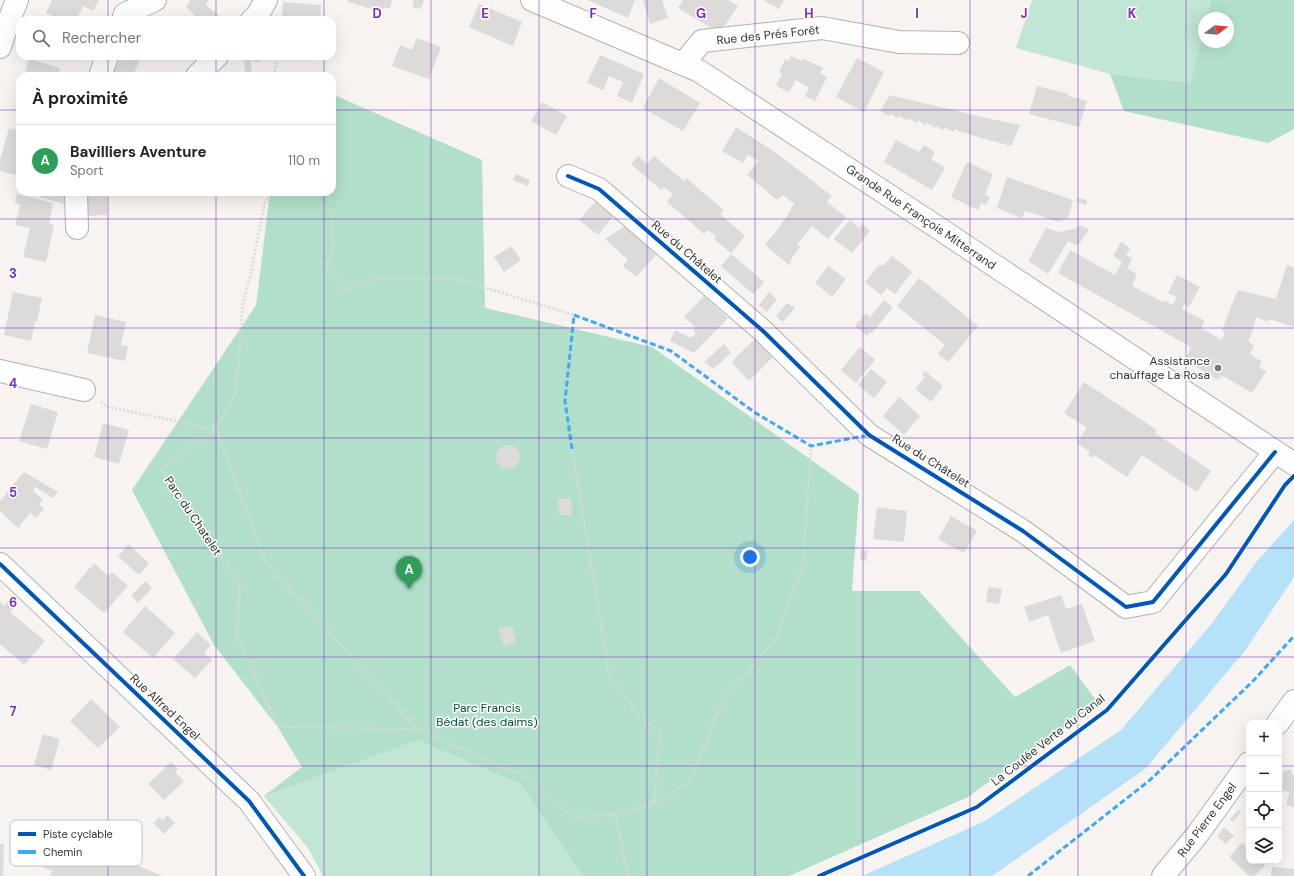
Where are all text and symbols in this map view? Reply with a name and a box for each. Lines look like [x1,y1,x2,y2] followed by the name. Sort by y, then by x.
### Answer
[372,5,382,22] text: D
[481,5,489,22] text: E
[589,5,597,22] text: F
[696,5,706,22] text: G
[804,5,814,22] text: H
[915,5,919,22] text: I
[1020,5,1028,22] text: J
[1128,5,1137,22] text: K
[1198,12,1234,48] north arrow
[16,16,336,60] search box
[716,22,821,48] street label: Rue des Prés Forêt
[30,27,52,49] icon: search
[62,28,141,48] text: Rechercher
[32,87,128,109] text: À proximité
[70,142,207,162] text: Bavilliers Aventure
[40,152,50,169] text: A
[288,152,320,169] text: 110 m
[843,161,999,273] street label: Grande Rue François Mitterrand
[70,162,103,179] text: Sport
[648,217,726,287] street label: Rue du Châtelet
[9,265,17,282] text: 3
[1109,353,1210,383] place label: Assistance chauffage La Rosa
[1213,363,1223,373] marker: Assistance chauffage La Rosa
[9,375,17,392] text: 4
[889,431,973,491] street label: Rue du Châtelet
[161,473,226,559] street label: Parc du Chatelet
[9,484,17,501] text: 5
[740,547,760,567] your location
[396,556,422,589] pin: A
[9,594,17,611] text: 6
[127,670,203,744] street label: Rue Alfred Engel
[988,691,1108,789] street label: La Coulée Verte du Canal
[436,700,538,730] park label: Parc Francis Bédat (des daims)
[10,703,17,720] text: 7
[1246,720,1282,864] map controls
[1246,720,1282,756] button: +
[1246,756,1282,792] button: −
[1174,780,1240,860] street label: Rue Pierre Engel
[1246,792,1282,828] button: locate
[10,820,142,866] legend
[43,827,113,841] text: Piste cyclable
[1246,828,1282,864] button: layers
[43,845,82,859] text: Chemin

